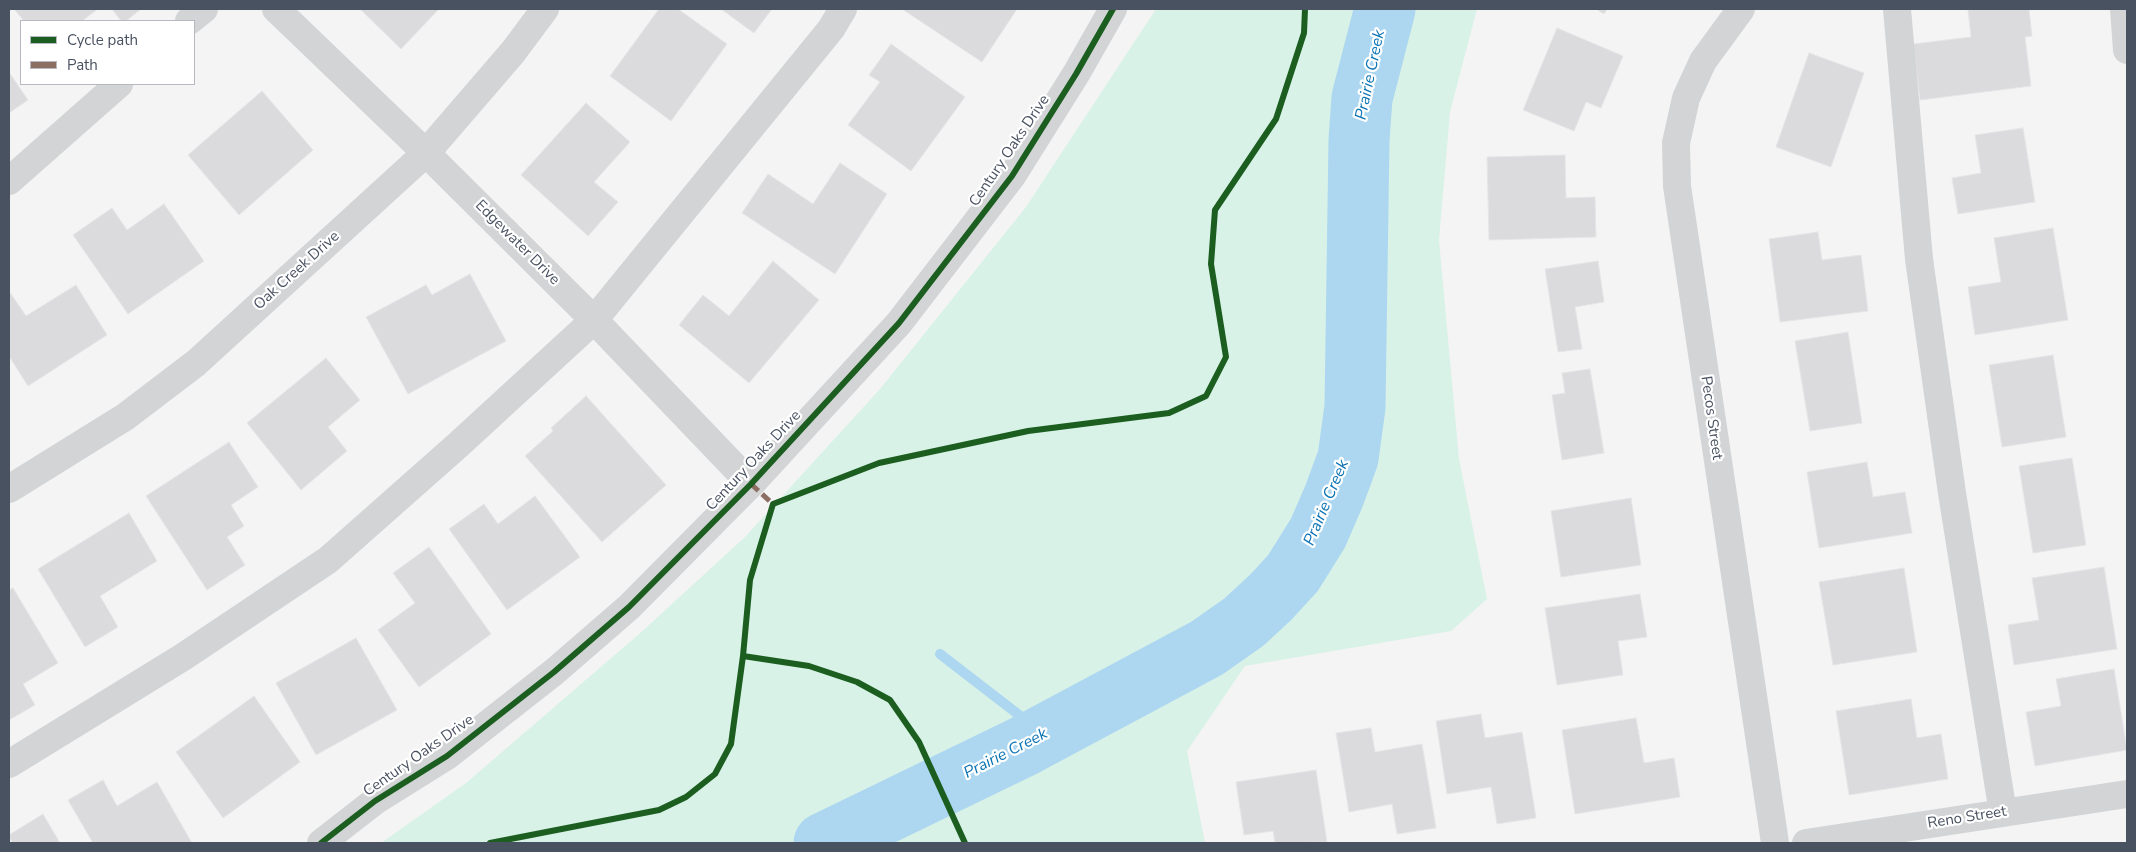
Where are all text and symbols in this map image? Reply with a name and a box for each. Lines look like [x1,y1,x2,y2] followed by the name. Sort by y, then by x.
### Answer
[20,20,195,85] legend
[1352,28,1390,122] water label: Prairie Creek
[67,30,138,50] text: Cycle path
[67,55,98,75] text: Path
[966,92,1054,210] street label: Century Oaks Drive
[471,197,563,289] street label: Edgewater Drive
[250,228,344,314] street label: Oak Creek Drive
[1696,375,1726,461] street label: Pecos Street
[703,407,805,515] street label: Century Oaks Drive
[1300,457,1354,549] water label: Prairie Creek
[360,711,478,801] street label: Century Oaks Drive
[961,725,1051,783] water label: Prairie Creek
[1926,803,2008,833] street label: Reno Street

